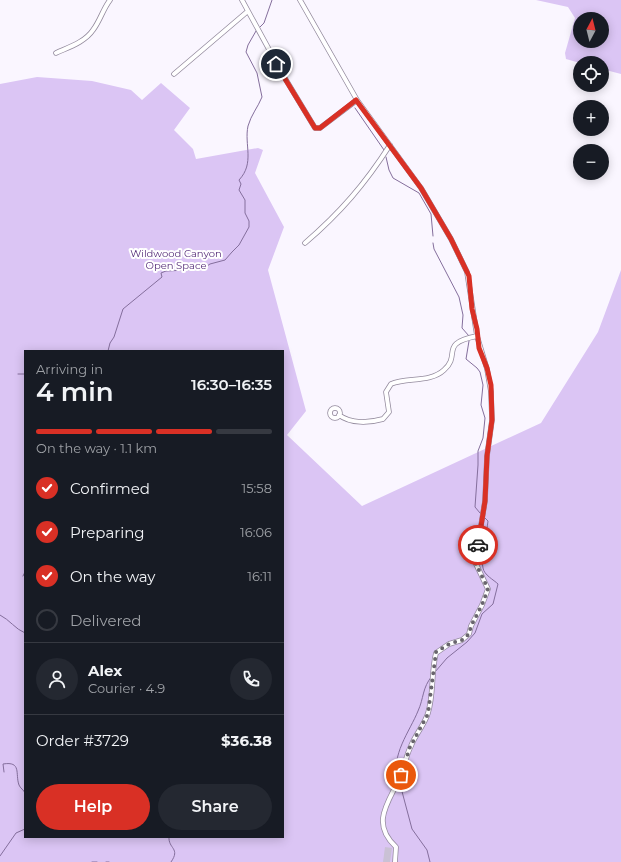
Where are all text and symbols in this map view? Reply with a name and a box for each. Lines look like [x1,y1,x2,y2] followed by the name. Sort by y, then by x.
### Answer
[573,12,609,48] north arrow
[573,12,609,180] map controls
[259,47,293,81] pin
[265,53,287,75] icon: home
[573,56,609,92] button: locate
[573,100,609,136] button: +
[573,144,609,180] button: −
[130,247,222,272] park label: Wildwood Canyon Open Space
[36,361,103,377] text: Arriving in
[191,375,272,394] text: 16:30–16:35
[36,376,114,408] text: 4 min
[36,440,157,456] text: On the way · 1.1 km
[36,477,58,499] icon: check
[70,479,150,498] text: Confirmed
[242,480,272,496] text: 15:58
[36,521,58,543] icon: check
[70,523,145,542] text: Preparing
[240,524,272,540] text: 16:06
[458,525,498,565] courier
[467,534,489,556] icon: car
[36,565,58,587] icon: check
[70,567,155,586] text: On the way
[247,568,272,584] text: 16:11
[70,611,142,630] text: Delivered
[36,658,78,700] button: person
[230,658,272,700] button: phone
[88,661,122,680] text: Alex
[88,680,165,696] text: Courier · 4.9
[36,731,129,750] text: Order #3729
[221,731,272,750] text: $36.38
[384,758,418,792] pin
[390,764,412,786] icon: bag
[36,784,150,830] button: Help
[158,784,272,830] button: Share

